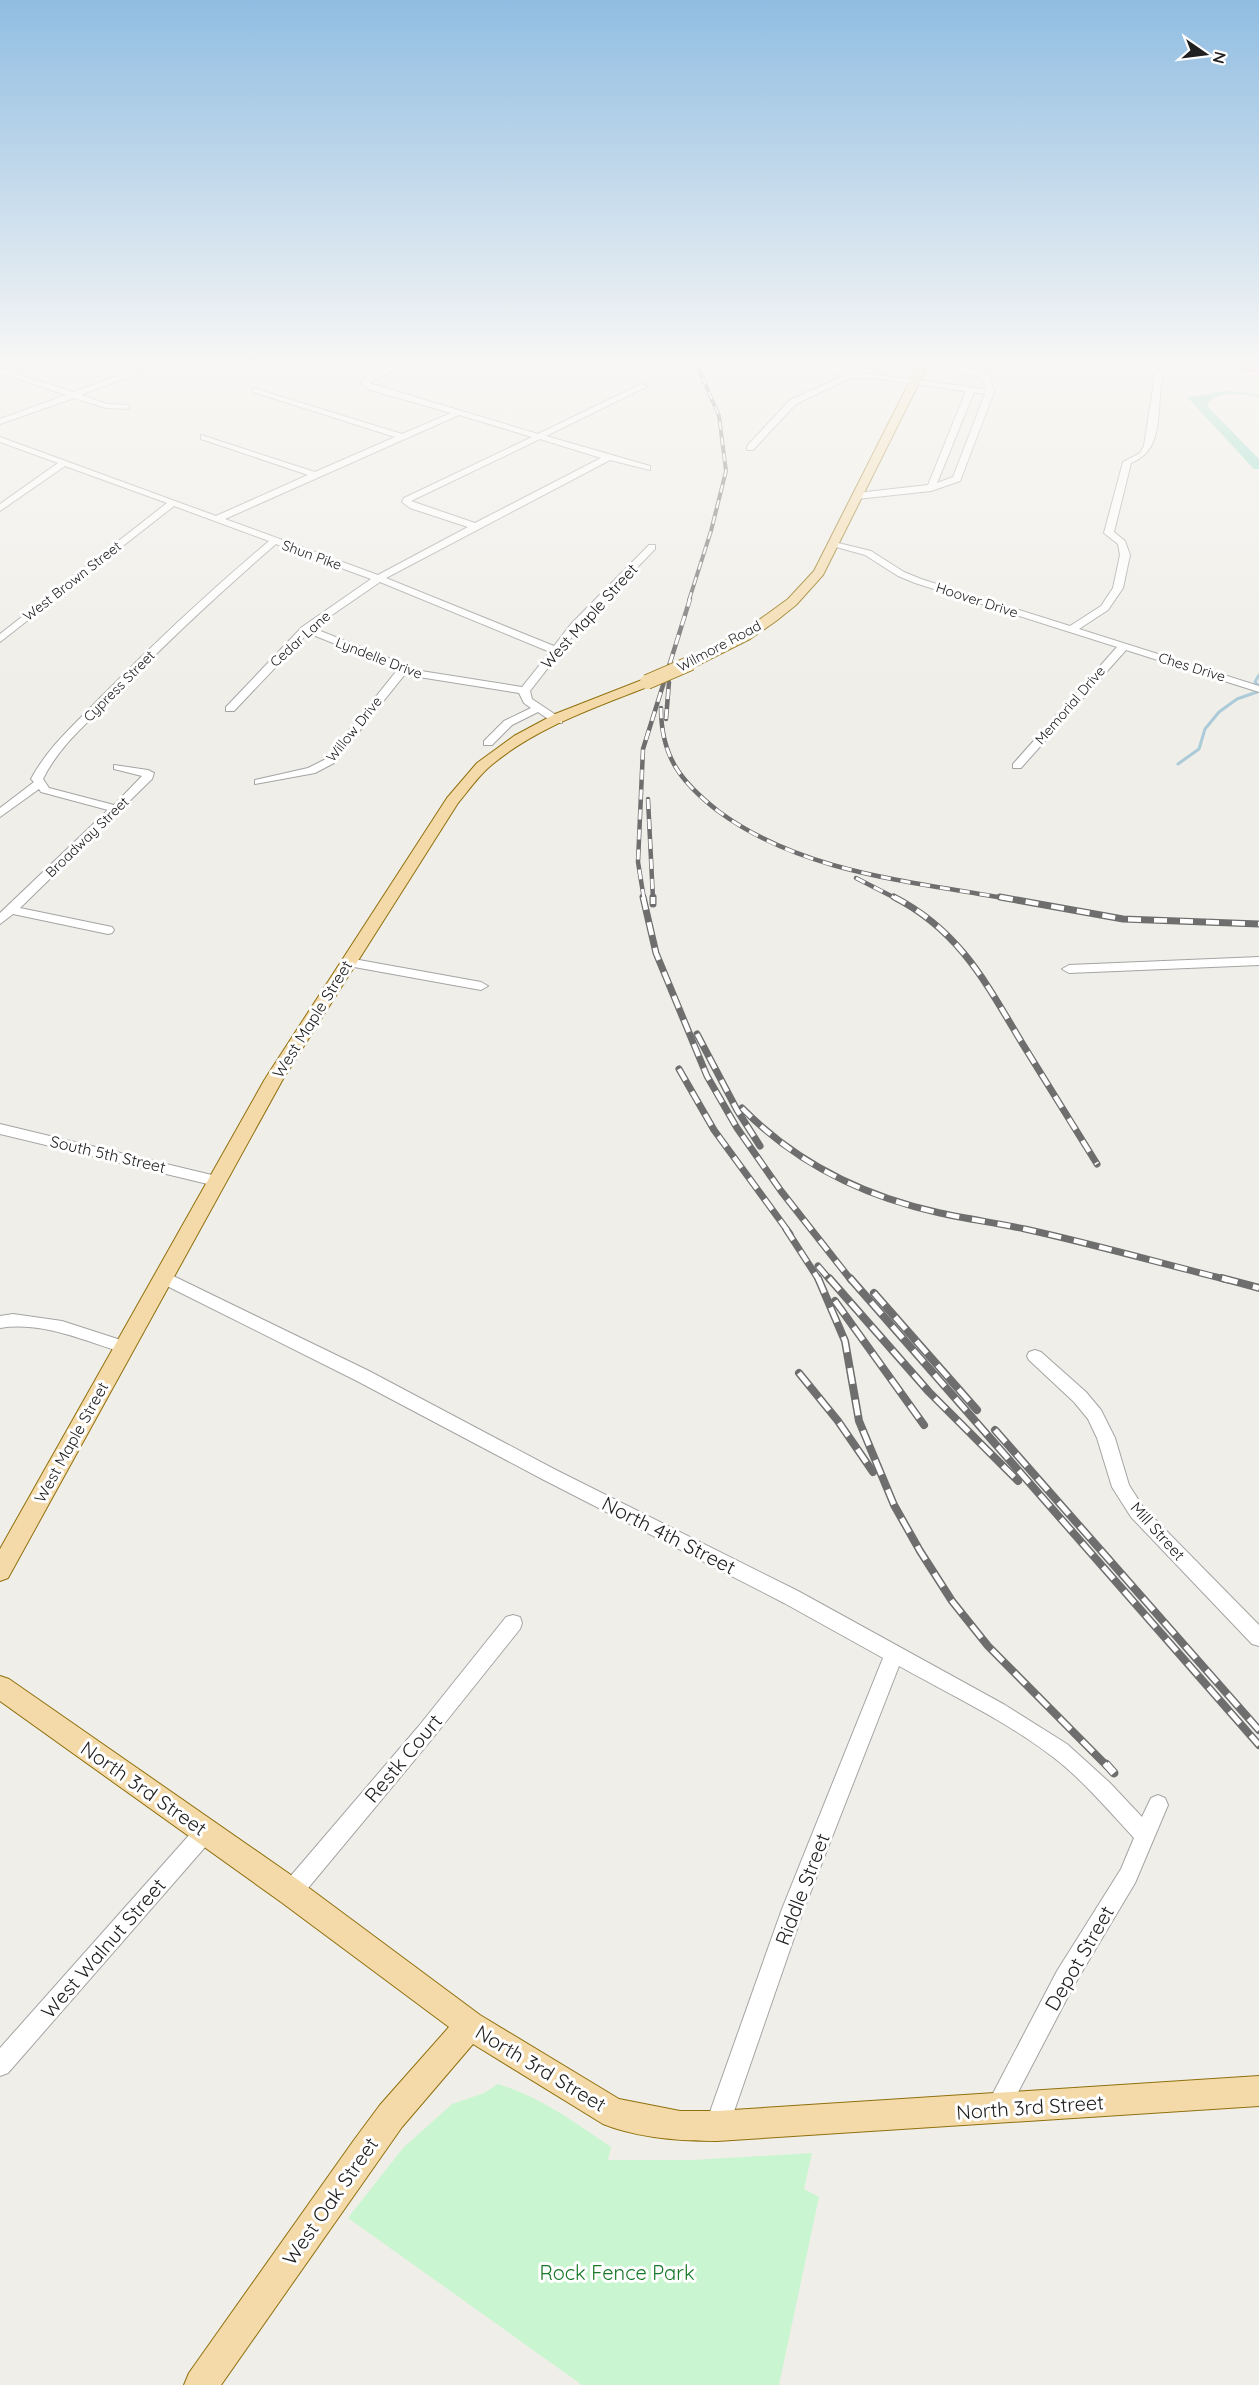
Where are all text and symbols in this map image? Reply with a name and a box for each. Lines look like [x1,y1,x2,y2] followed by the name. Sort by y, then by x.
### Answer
[1175,24,1235,84] north arrow
[1208,50,1231,66] text: N
[280,536,344,574] street label: Shun Pike
[19,537,125,625] street label: West Brown Street
[536,559,642,673] street label: West Maple Street
[934,578,1020,622] street label: Hoover Drive
[266,607,334,671] street label: Cedar Lane
[674,616,764,676] street label: Wilmore Road
[333,633,425,683] street label: Lyndelle Drive
[79,646,159,726] street label: Cypress Street
[1156,648,1228,686] street label: Ches Drive
[1031,662,1109,748] street label: Memorial Drive
[322,692,386,765] street label: Willow Drive
[42,793,133,881] street label: Broadway Street
[268,957,356,1081] street label: West Maple Street
[48,1131,168,1177] street label: South 5th Street
[30,1378,112,1506] street label: West Maple Street
[598,1491,740,1580] street label: North 4th Street
[1126,1498,1190,1564] street label: Mill Street
[359,1708,447,1807] street label: Restk Court
[76,1735,212,1841] street label: North 3rd Street
[769,1829,835,1948] street label: Riddle Street
[35,1873,171,2023] street label: West Walnut Street
[1039,1901,1119,2015] street label: Depot Street
[471,2019,611,2117] street label: North 3rd Street
[955,2089,1105,2125] street label: North 3rd Street
[277,2132,383,2270] street label: West Oak Street
[539,2260,695,2285] park label: Rock Fence Park

